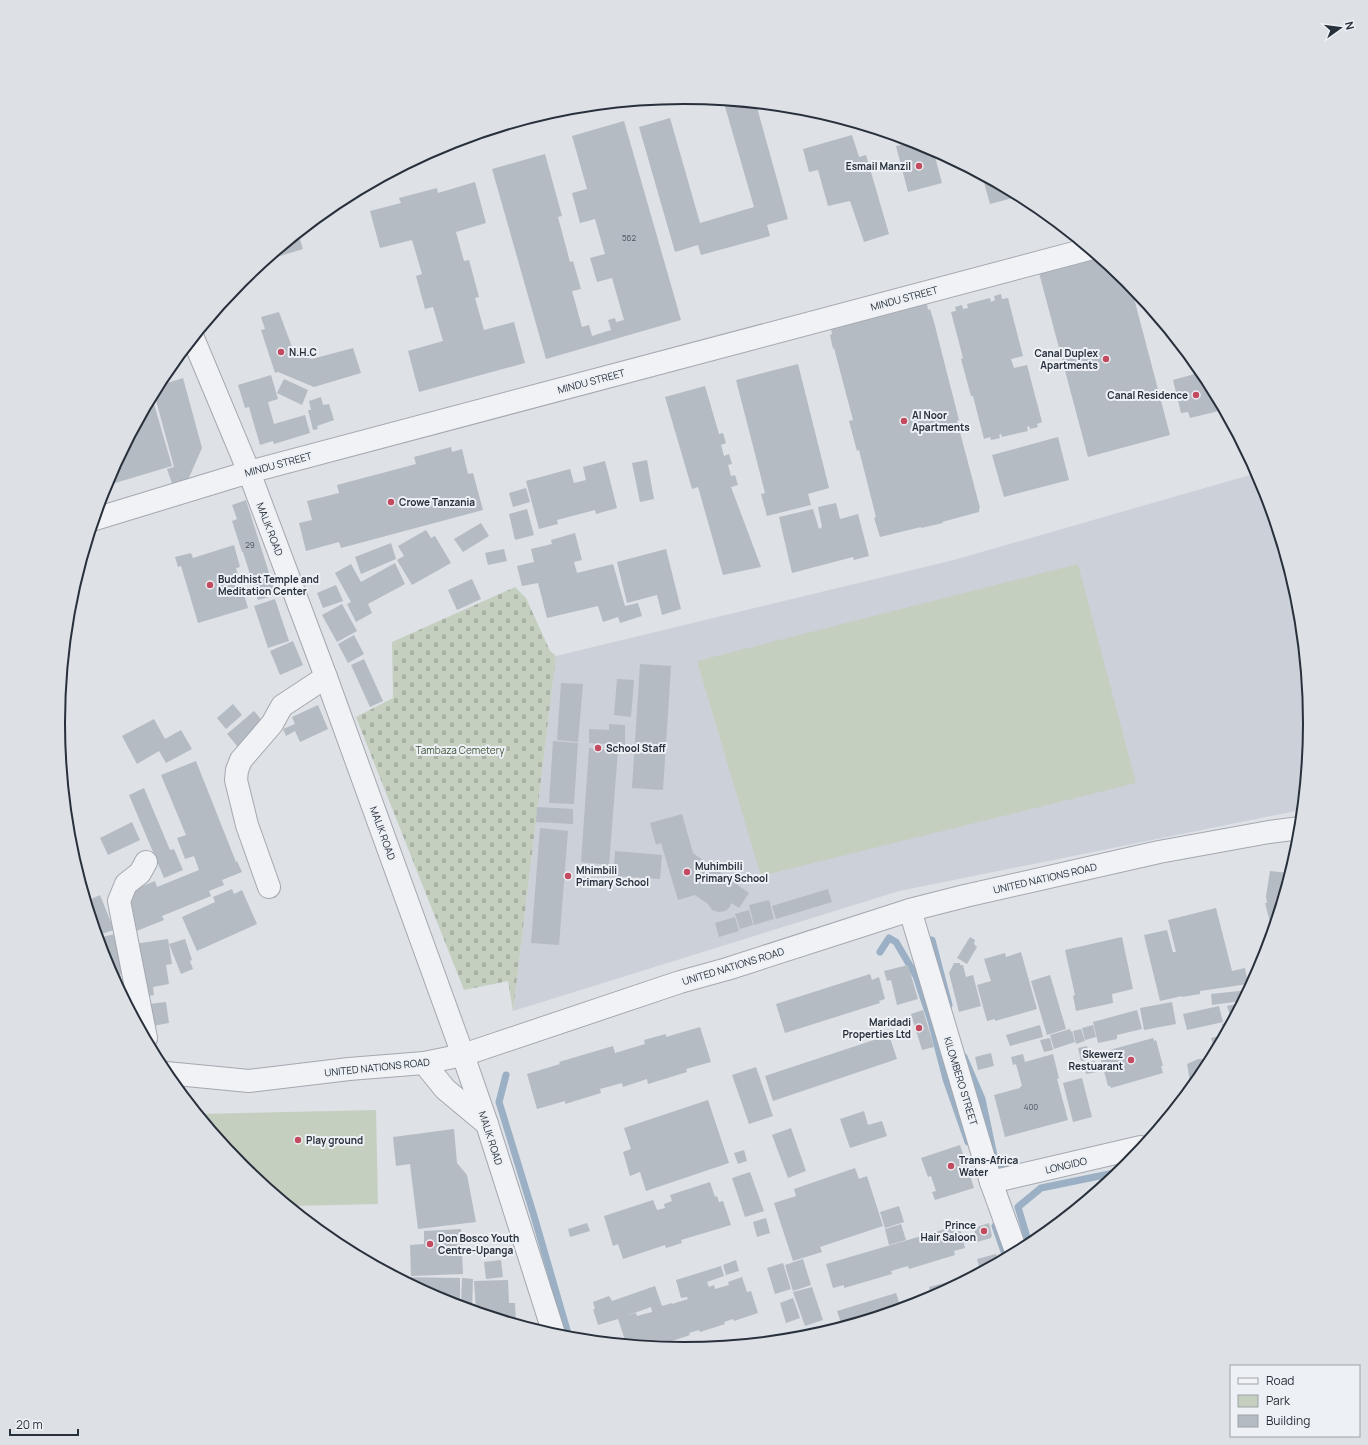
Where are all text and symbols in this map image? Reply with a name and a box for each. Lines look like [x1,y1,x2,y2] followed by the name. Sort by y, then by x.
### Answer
[1320,8,1360,48] north arrow
[1342,20,1358,31] text: N
[846,159,911,173] place label: Esmail Manzil
[914,161,924,171] marker: Esmail Manzil
[622,232,637,243] house number: 562
[869,282,939,314] street label: MINDU STREET
[289,345,317,359] place label: N.H.C
[1034,346,1099,372] place label: Canal Duplex Apartments
[276,347,286,357] marker: N.H.C
[1101,354,1111,364] marker: Canal Duplex Apartments
[556,365,626,397] street label: MINDU STREET
[1107,388,1188,402] place label: Canal Residence
[1191,390,1201,400] marker: Canal Residence
[912,408,970,434] place label: Al Noor Apartments
[899,416,909,426] marker: Al Noor Apartments
[243,448,313,480] street label: MINDU STREET
[399,495,475,509] place label: Crowe Tanzania
[386,497,396,507] marker: Crowe Tanzania
[253,500,287,558] street label: MALIK ROAD
[245,539,255,550] house number: 29
[218,572,319,598] place label: Buddhist Temple and Meditation Center
[205,580,215,590] marker: Buddhist Temple and Meditation Center
[606,741,666,755] place label: School Staff
[416,743,505,757] park label: Tambaza Cemetery
[593,743,603,753] marker: School Staff
[367,804,399,862] street label: MALIK ROAD
[695,859,768,885] place label: Muhimbili Primary School
[992,859,1099,897] street label: UNITED NATIONS ROAD
[576,863,649,889] place label: Mhimbili Primary School
[682,867,692,877] marker: Muhimbili Primary School
[563,871,573,881] marker: Mhimbili Primary School
[680,944,786,988] street label: UNITED NATIONS ROAD
[842,1015,911,1041] place label: Maridadi Properties Ltd
[914,1023,924,1033] marker: Maridadi Properties Ltd
[941,1035,981,1127] street label: KILOMBERO STREET
[1068,1047,1123,1073] place label: Skewerz Restuarant
[324,1054,431,1080] street label: UNITED NATIONS ROAD
[1126,1055,1136,1065] marker: Skewerz Restuarant
[1024,1101,1038,1112] house number: 400
[476,1109,506,1167] street label: MALIK ROAD
[306,1133,363,1147] place label: Play ground
[293,1135,303,1145] marker: Play ground
[959,1153,1019,1179] place label: Trans-Africa Water
[1044,1153,1088,1177] street label: LONGIDO
[946,1161,956,1171] marker: Trans-Africa Water
[920,1218,976,1244] place label: Prince Hair Saloon
[979,1226,989,1236] marker: Prince Hair Saloon
[438,1231,519,1257] place label: Don Bosco Youth Centre-Upanga
[425,1239,435,1249] marker: Don Bosco Youth Centre-Upanga
[1230,1365,1360,1437] legend
[1266,1372,1294,1389] text: Road
[1266,1392,1291,1409] text: Park
[10,1411,78,1437] scale bar
[1266,1412,1310,1429] text: Building
[16,1416,43,1433] text: 20 m

